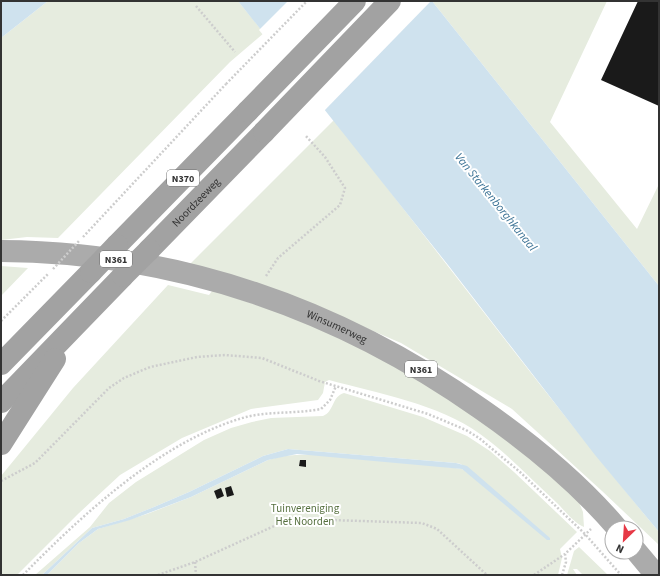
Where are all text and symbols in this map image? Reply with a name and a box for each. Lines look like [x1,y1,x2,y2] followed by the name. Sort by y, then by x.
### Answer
[451,150,541,255] water label: Van Starkenborghkanaal
[167,170,199,186] road number: N370
[169,174,224,230] street label: Noordzeeweg
[100,251,132,267] road number: N361
[304,306,370,347] street label: Winsumerweg
[405,361,437,377] road number: N361
[271,501,340,529] park label: Tuinvereniging Het Noorden
[604,520,644,560] north arrow
[613,540,626,557] text: N

